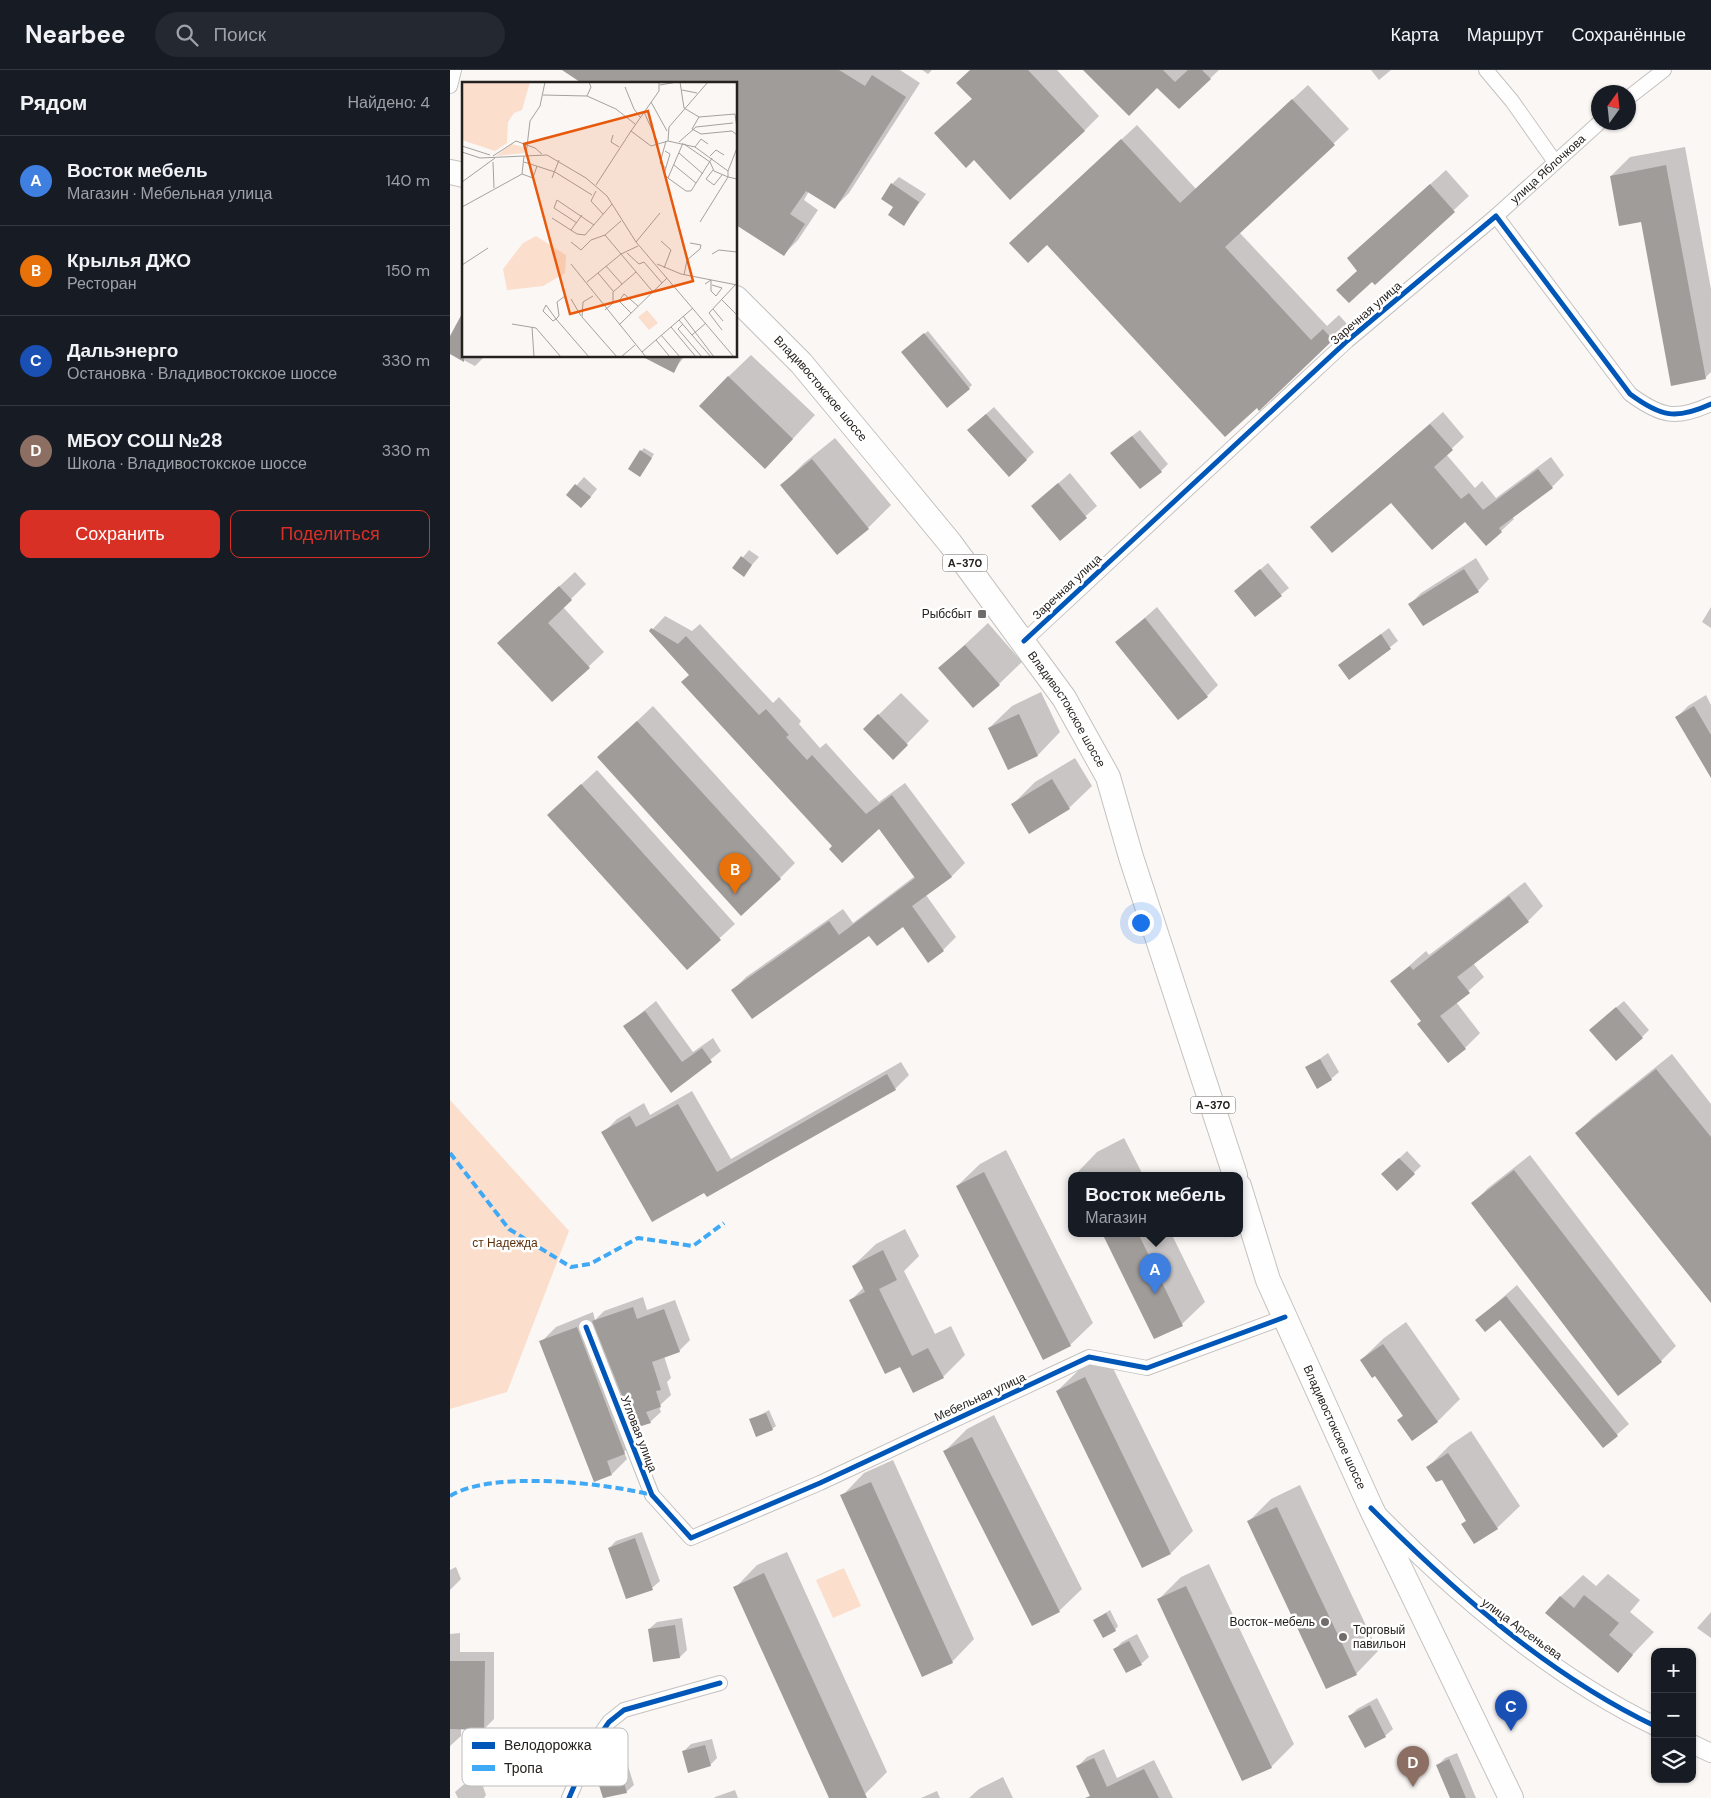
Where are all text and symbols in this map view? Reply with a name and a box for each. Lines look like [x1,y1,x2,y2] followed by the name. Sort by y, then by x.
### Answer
[155,12,505,57] search box
[25,19,125,50] text: Nearbee
[173,21,201,49] icon: search
[213,22,266,47] text: Поиск
[1391,23,1439,47] text: Карта
[1467,23,1543,47] text: Маршрут
[1571,23,1686,47] text: Сохранённые
[462,82,738,358] inset map
[1591,85,1636,130] north arrow
[20,89,87,117] text: Рядом
[347,92,430,113] text: Найдено: 4
[1507,131,1589,207] street label: улица Яблочкова
[67,158,208,183] text: Восток мебель
[30,170,42,191] text: A
[386,170,430,191] text: 140 m
[67,183,272,204] text: Магазин · Мебельная улица
[67,248,191,273] text: Крылья ДЖО
[31,260,41,281] text: B
[386,260,430,281] text: 150 m
[67,273,137,294] text: Ресторан
[1327,278,1405,348] street label: Заречная улица
[770,332,871,445] street label: Владивостокское шоссе
[67,338,178,363] text: Дальэнерго
[30,350,42,371] text: C
[382,350,430,371] text: 330 m
[67,363,337,384] text: Остановка · Владивостокское шоссе
[67,428,223,453] text: МБОУ СОШ №28
[30,440,42,461] text: D
[382,440,430,461] text: 330 m
[67,453,307,474] text: Школа · Владивостокское шоссе
[20,510,220,558] button: Сохранить
[230,510,430,558] button: Поделиться
[1029,551,1105,623] street label: Заречная улица
[942,554,988,572] road number: А-370
[922,606,972,622] place label: Рыбсбыт
[976,608,988,620] marker: Рыбсбыт
[1024,648,1109,771] street label: Владивостокское шоссе
[719,853,751,894] pin: B
[1128,910,1154,936] your location
[1190,1096,1236,1114] road number: А-370
[1068,1172,1243,1237] popup
[1085,1182,1226,1207] text: Восток мебель
[1085,1207,1147,1228] text: Магазин
[472,1235,538,1251] park label: ст Надежда
[1139,1253,1171,1294] pin: A
[1300,1363,1370,1492] street label: Владивостокское шоссе
[932,1369,1028,1425] street label: Мебельная улица
[617,1394,661,1475] street label: Угловая улица
[1478,1594,1566,1664] street label: улица Арсеньева
[1229,1614,1315,1630] place label: Восток-мебель
[1319,1616,1331,1628] marker: Восток-мебель
[1353,1622,1406,1652] place label: Торговый павильон
[1337,1631,1349,1643] marker: Торговый павильон
[1651,1648,1696,1783] map controls
[1651,1648,1696,1693] button: +
[1495,1690,1527,1731] pin: C
[1651,1693,1696,1738] button: −
[462,1728,628,1786] legend
[504,1736,592,1754] text: Велодорожка
[1651,1738,1696,1783] button: layers
[1397,1746,1429,1787] pin: D
[504,1759,543,1777] text: Тропа

